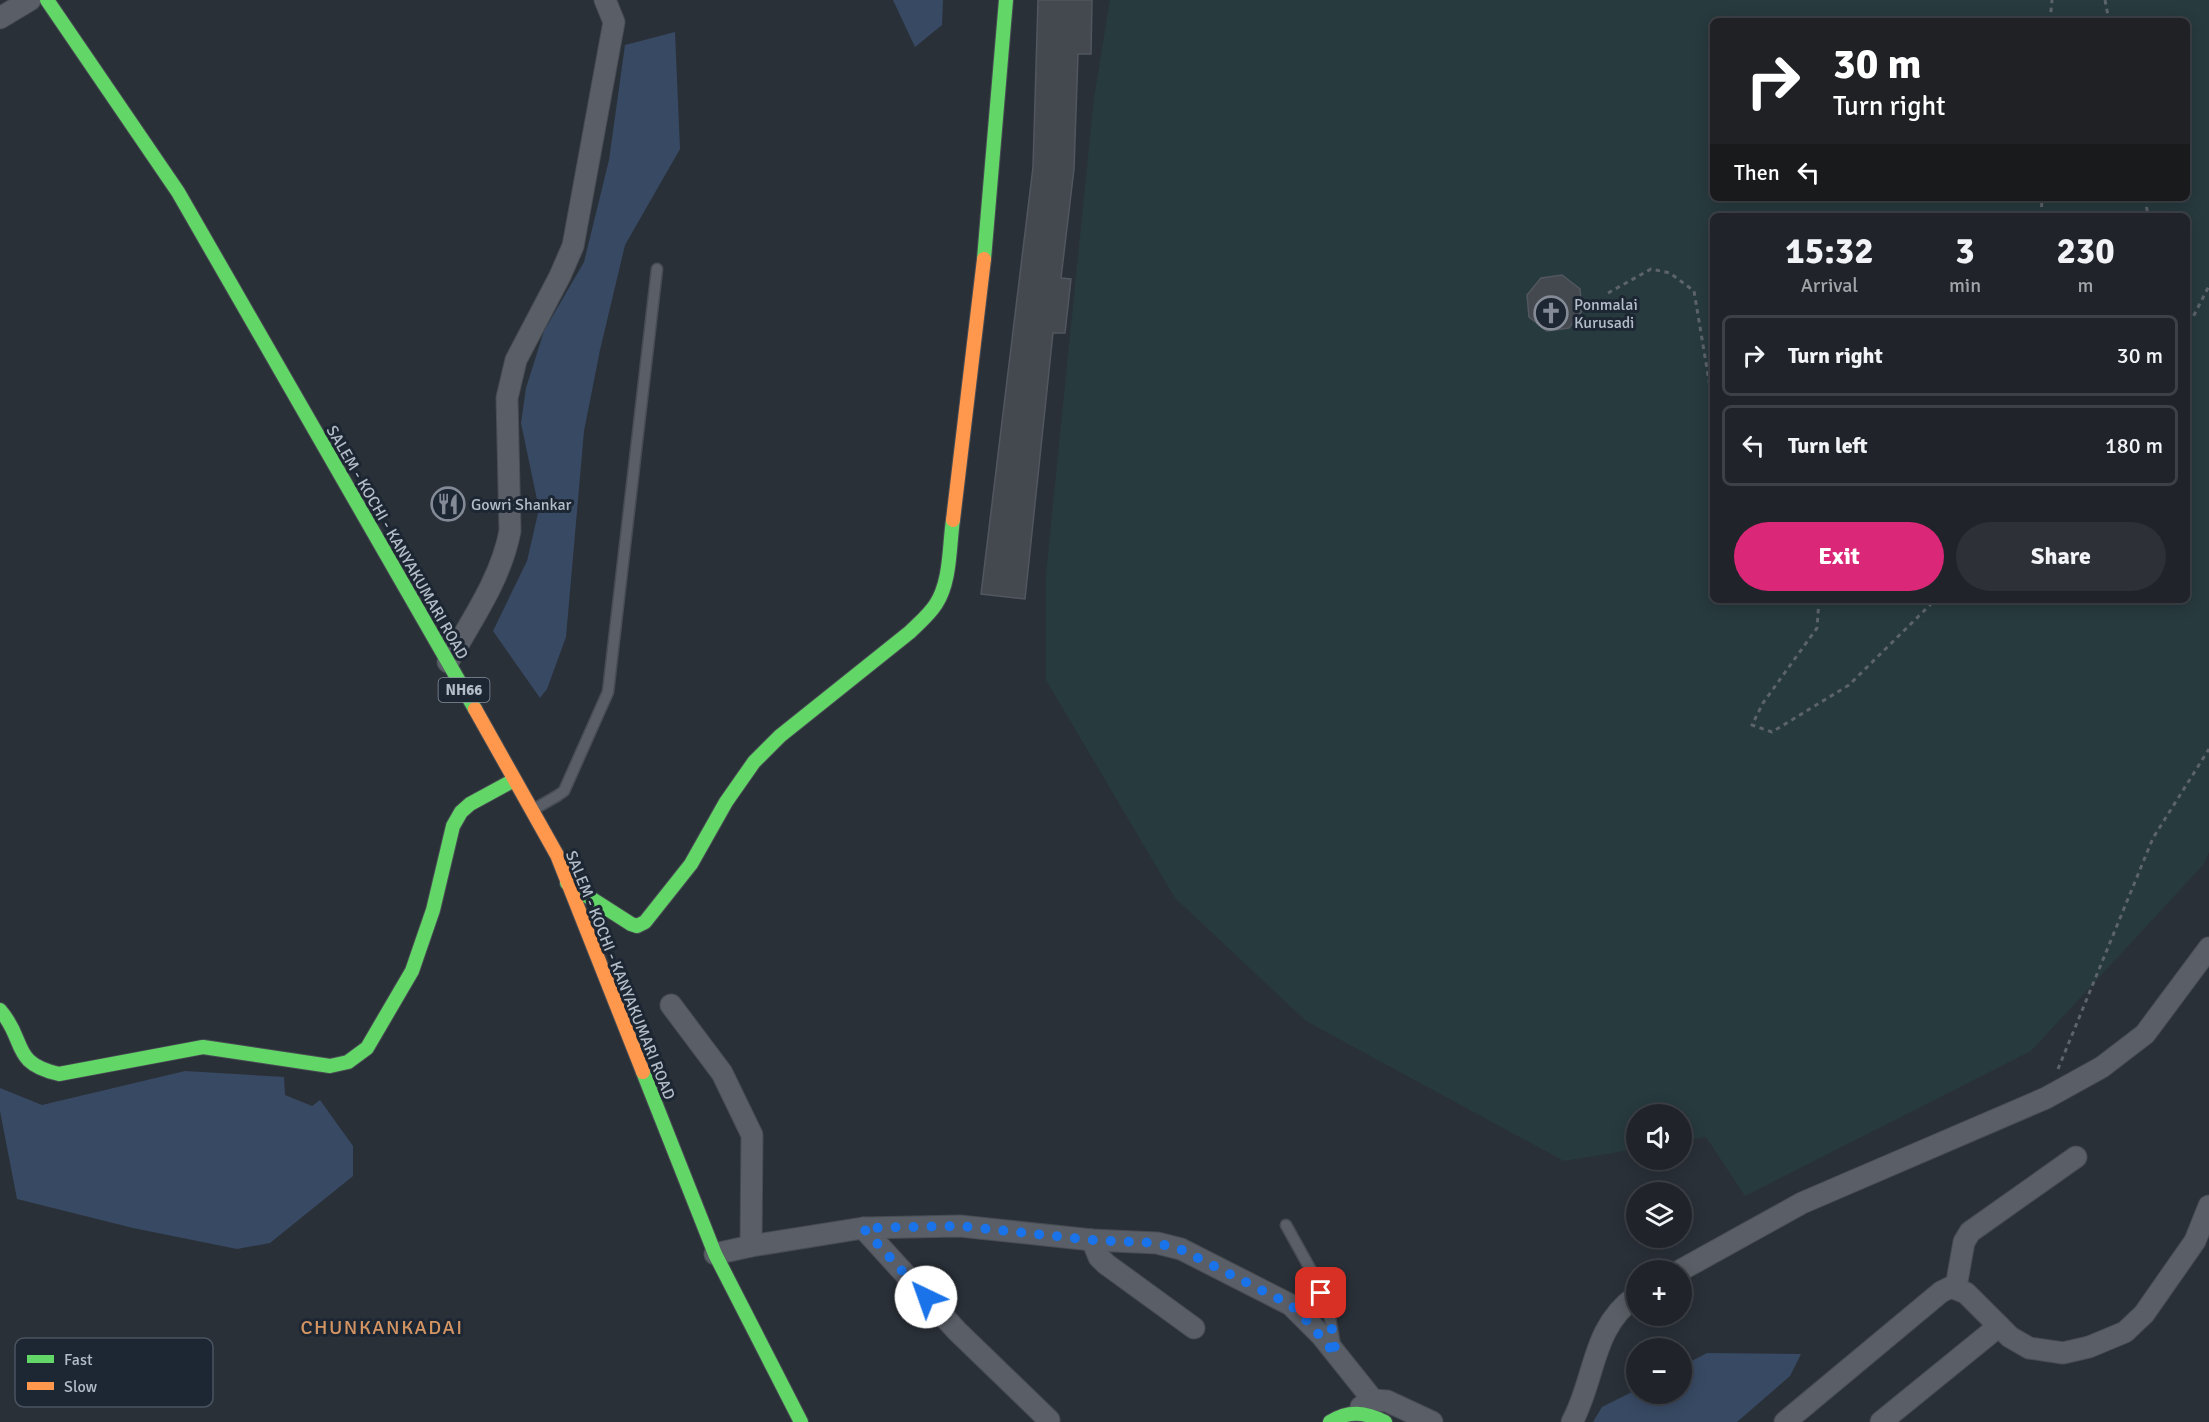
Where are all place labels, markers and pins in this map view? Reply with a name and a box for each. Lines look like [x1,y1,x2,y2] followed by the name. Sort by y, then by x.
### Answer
[1533,295,1569,331] church icon: Ponmalai Kurusadi
[1574,295,1638,333] place label: Ponmalai Kurusadi
[430,486,466,522] restaurant icon: Gowri Shankar
[471,495,572,515] place label: Gowri Shankar
[1295,1267,1346,1318] pin

